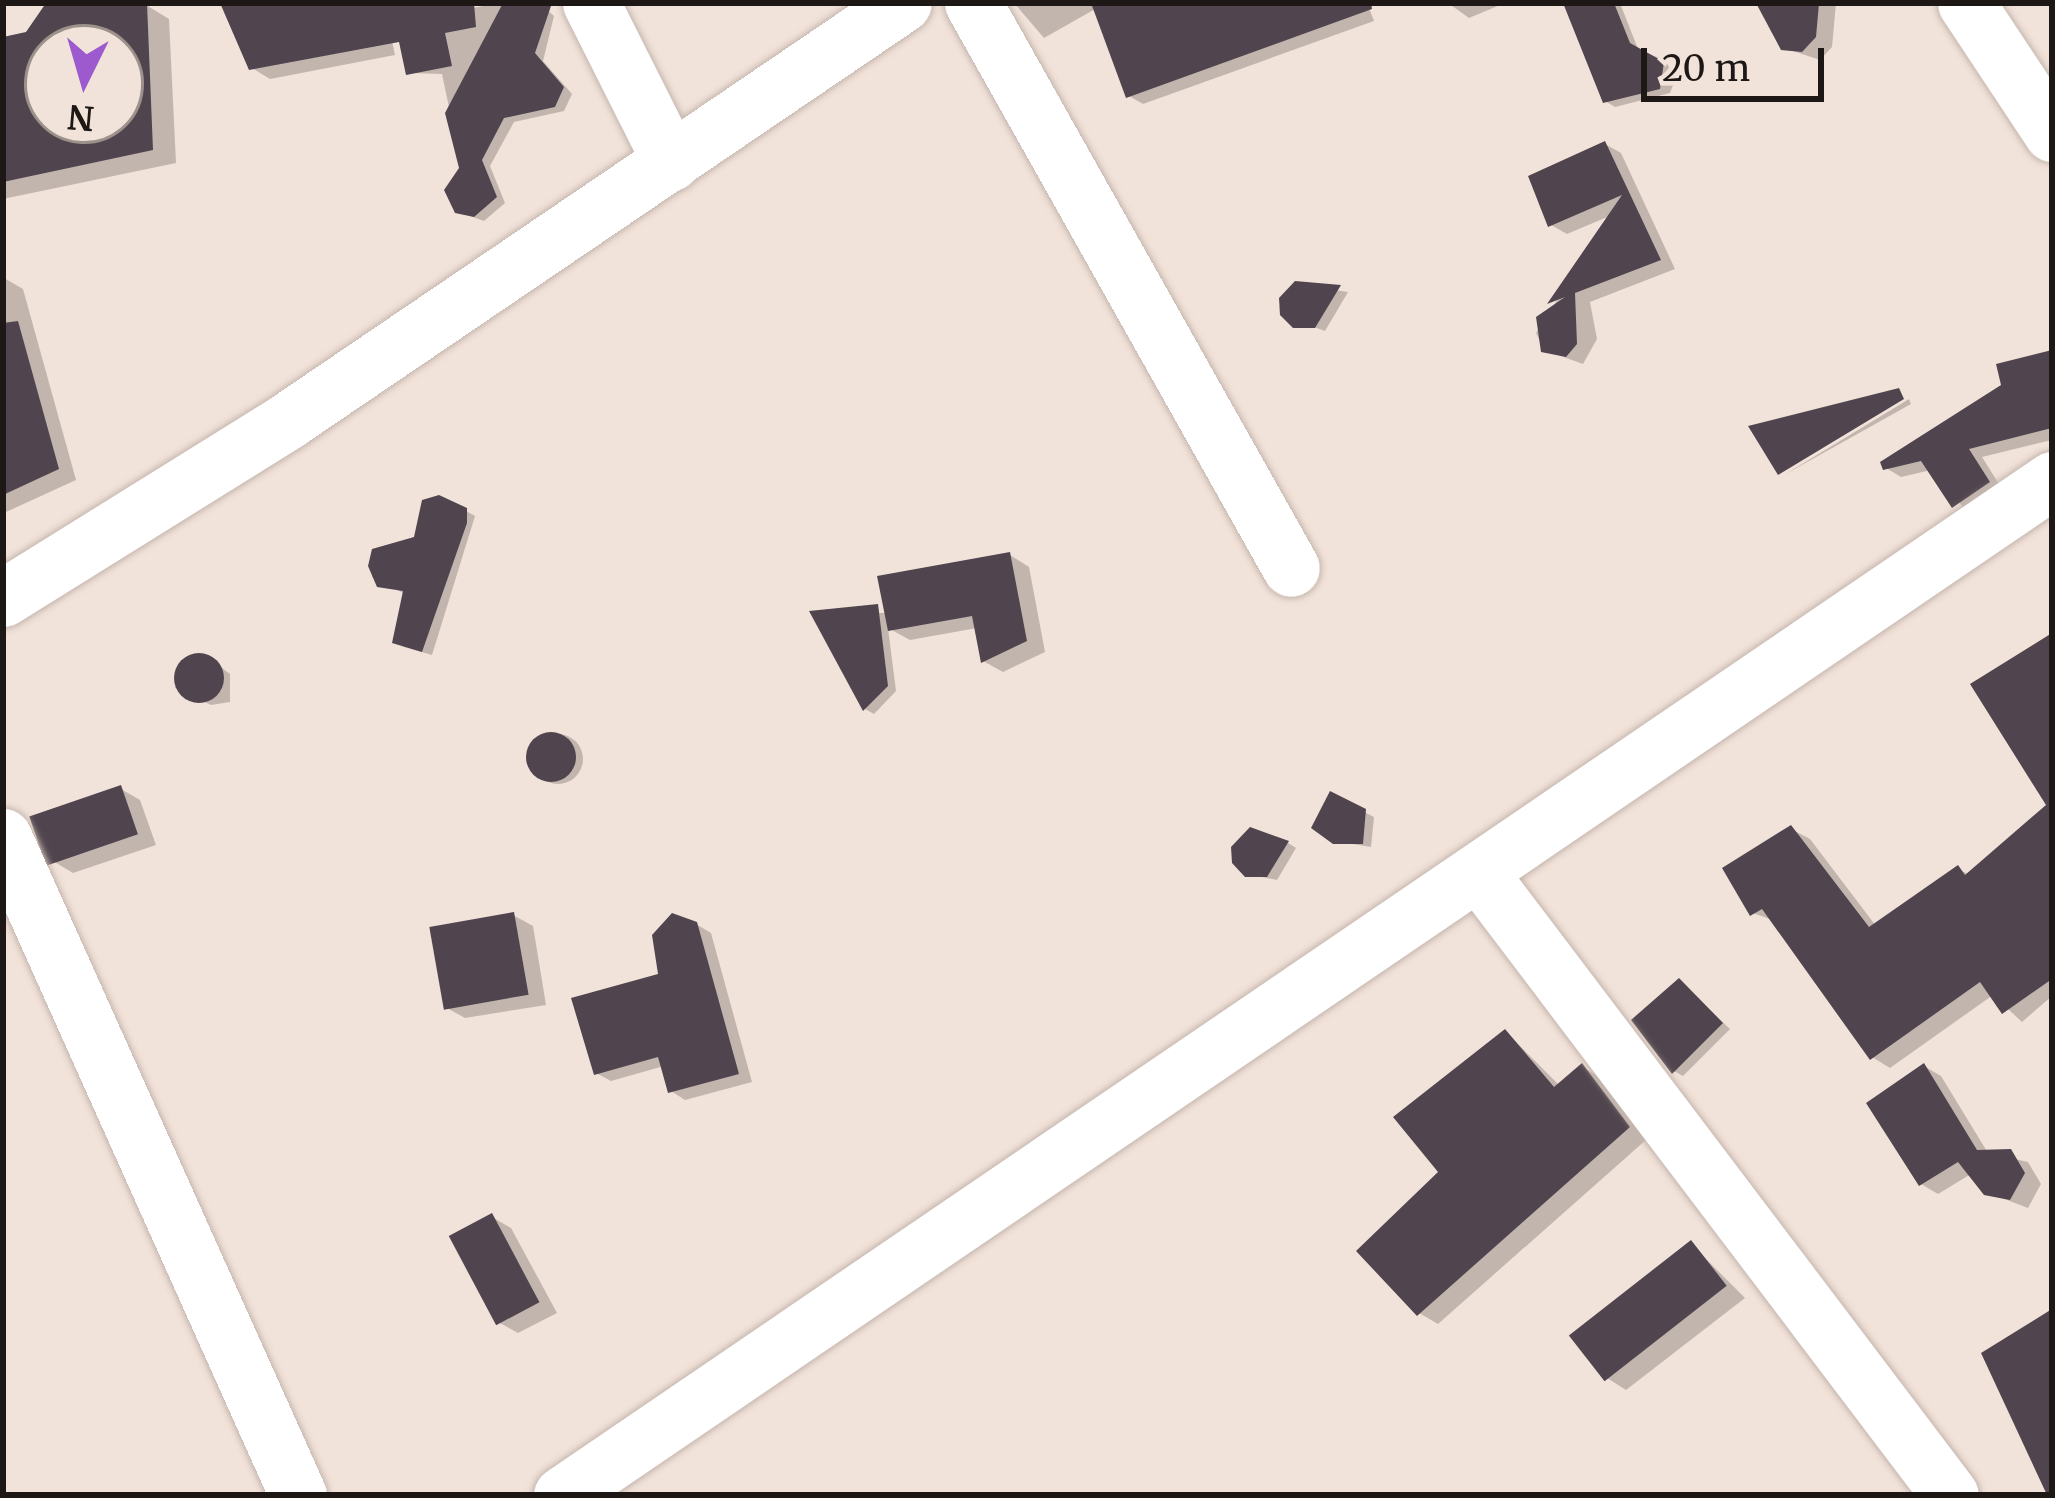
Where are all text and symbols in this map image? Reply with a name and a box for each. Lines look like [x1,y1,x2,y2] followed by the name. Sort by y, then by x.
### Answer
[24,24,144,144] north arrow
[1647,24,1830,98] scale bar
[1662,46,1750,91] text: 20 m
[66,96,96,139] text: N

